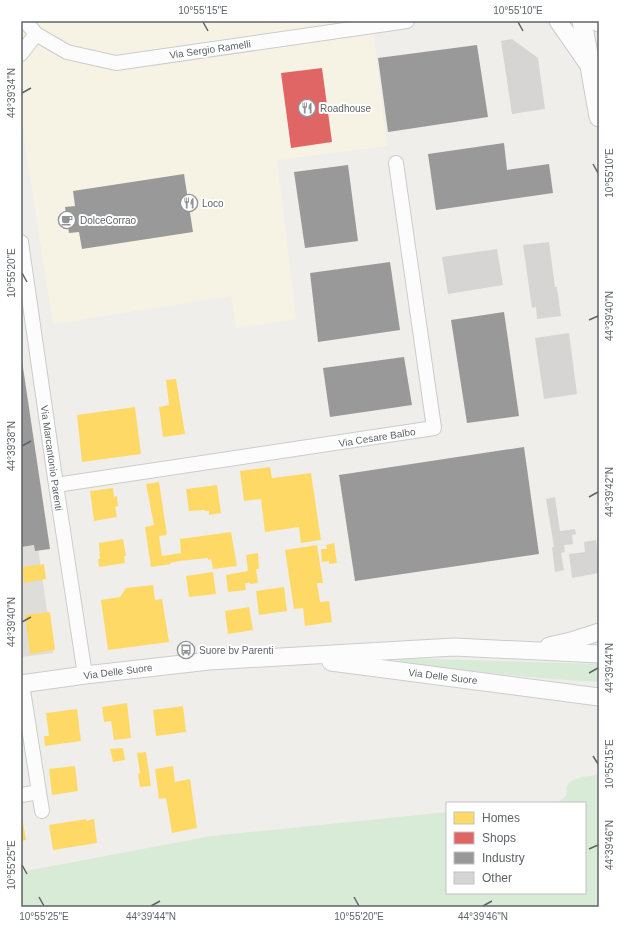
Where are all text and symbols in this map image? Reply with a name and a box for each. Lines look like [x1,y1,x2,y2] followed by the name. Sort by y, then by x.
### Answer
[178,5,228,16] text: 10°55'15"E
[493,5,543,16] text: 10°55'10"E
[169,38,251,61] street label: Via Sergio Ramelli
[6,68,17,118] text: 44°39'34"N
[297,98,317,118] restaurant icon: Roadhouse
[320,103,372,114] place label: Roadhouse
[604,148,615,198] text: 10°55'10"E
[179,193,199,213] restaurant icon: Loco
[202,198,224,209] place label: Loco
[57,210,77,230] cafe icon: DolceCorrao
[80,215,137,226] place label: DolceCorrao
[6,248,17,298] text: 10°55'20"E
[604,291,615,341] text: 44°39'40"N
[39,405,64,512] street label: Via Marcantonio Parenti
[6,421,17,471] text: 44°39'38"N
[338,426,417,449] street label: Via Cesare Balbo
[604,467,615,517] text: 44°39'42"N
[6,597,17,647] text: 44°39'40"N
[176,640,196,660] bus stop icon: Suore bv Parenti
[604,643,615,693] text: 44°39'44"N
[199,645,274,656] place label: Suore bv Parenti
[83,662,154,681] street label: Via Delle Suore
[408,667,478,686] street label: Via Delle Suore
[604,739,615,789] text: 10°55'15"E
[446,802,586,894] legend
[482,811,520,825] text: Homes
[604,820,615,870] text: 44°39'46"N
[482,831,516,845] text: Shops
[6,840,17,890] text: 10°55'25"E
[482,851,525,865] text: Industry
[482,871,512,885] text: Other
[19,911,69,922] text: 10°55'25"E
[126,911,176,922] text: 44°39'44"N
[334,911,384,922] text: 10°55'20"E
[458,911,508,922] text: 44°39'46"N

